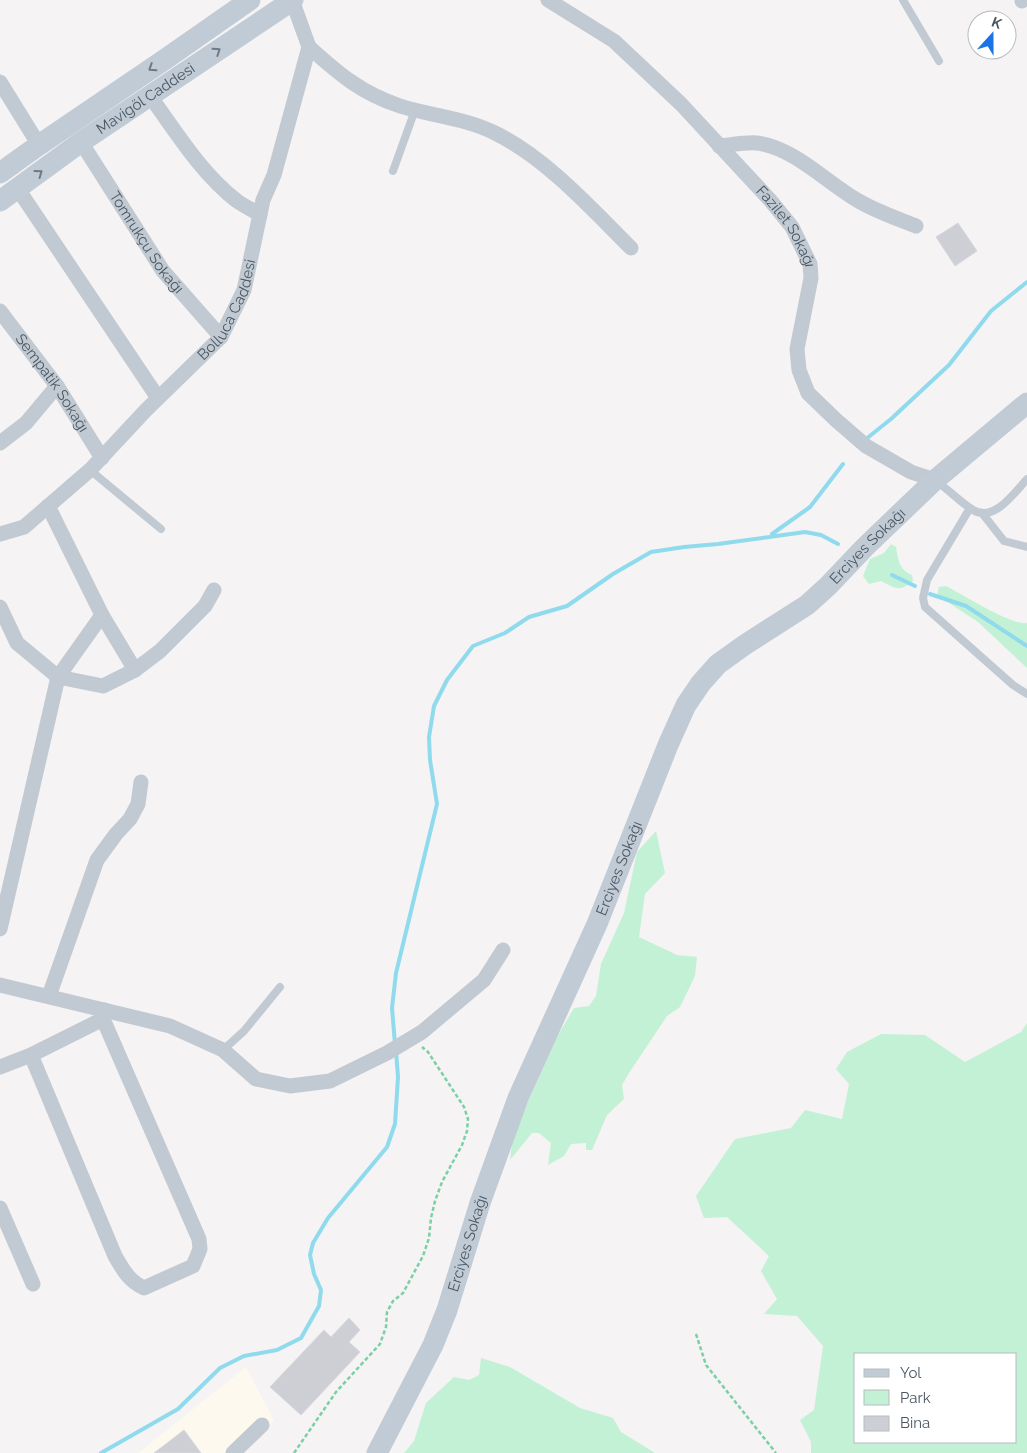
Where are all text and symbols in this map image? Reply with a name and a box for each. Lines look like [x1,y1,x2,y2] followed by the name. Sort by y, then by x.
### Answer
[967,10,1017,60] north arrow
[989,14,1004,32] text: K
[211,48,221,57] one-way arrow
[93,59,198,138] street label: Mavigöl Caddesi
[149,62,158,71] one-way arrow
[34,169,43,179] one-way arrow
[752,182,819,268] street label: Fazilet Sokağı
[106,188,188,297] street label: Tomrukçu Sokağı
[194,258,259,364] street label: Bolluca Caddesi
[12,330,93,436] street label: Sempatik Sokağı
[826,504,909,588] street label: Erciyes Sokağı
[592,818,646,918] street label: Erciyes Sokağı
[444,1193,491,1294] street label: Erciyes Sokağı
[854,1353,1017,1443] legend
[900,1364,922,1382] text: Yol
[900,1389,931,1407] text: Park
[900,1414,930,1432] text: Bina

